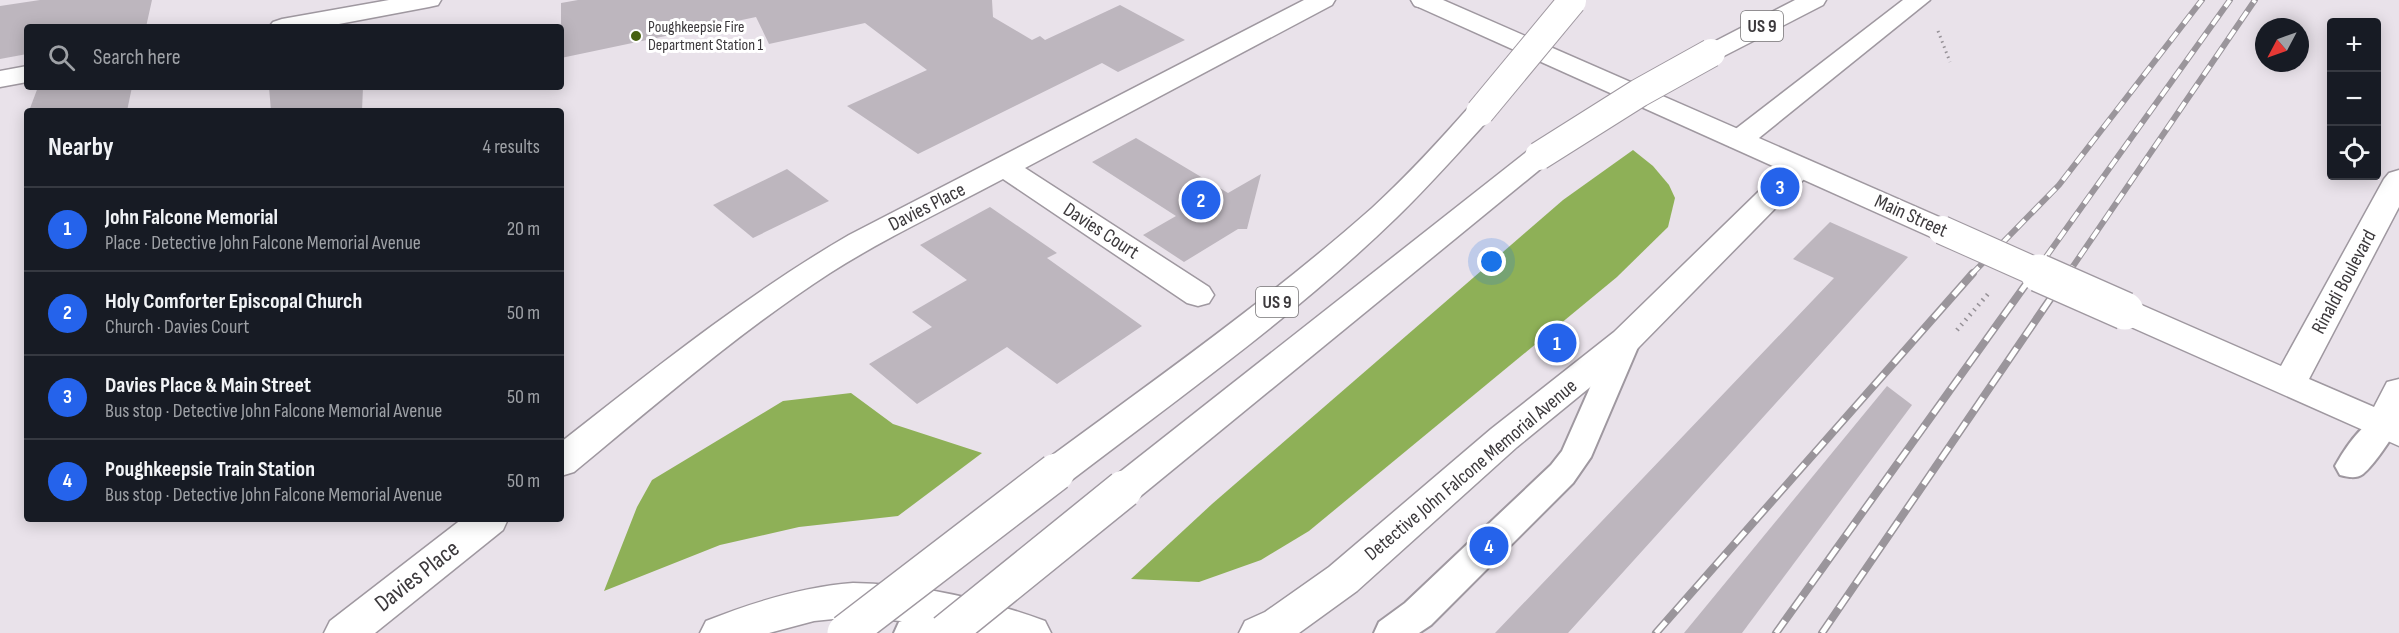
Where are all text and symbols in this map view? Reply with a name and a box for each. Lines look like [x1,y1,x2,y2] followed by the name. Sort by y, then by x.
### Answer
[1741,11,1783,41] road number: US 9
[648,18,764,55] place label: Poughkeepsie Fire Department Station 1
[2255,18,2309,72] north arrow
[2327,18,2381,180] map controls
[2327,18,2381,72] button: +
[24,24,564,90] search box
[629,29,643,43] marker: Poughkeepsie Fire Department Station 1
[45,41,78,74] icon: search
[93,44,180,71] text: Search here
[2327,72,2381,126] button: −
[2327,126,2381,180] button: locate
[48,132,114,163] text: Nearby
[483,135,540,159] text: 4 results
[1760,164,1800,210] pin: 3
[885,177,969,237] street label: Davies Place
[1182,178,1220,222] pin: 2
[1871,189,1951,243] street label: Main Street
[1059,198,1143,264] street label: Davies Court
[105,204,278,231] text: John Falcone Memorial
[64,217,71,241] text: 1
[507,217,540,241] text: 20 m
[2307,226,2381,338] street label: Rinaldi Boulevard
[105,231,421,255] text: Place · Detective John Falcone Memorial Avenue
[1477,247,1506,276] your location
[1256,287,1298,317] road number: US 9
[105,288,362,315] text: Holy Comforter Episcopal Church
[63,301,72,325] text: 2
[507,301,540,325] text: 50 m
[105,315,249,339] text: Church · Davies Court
[1538,320,1576,366] pin: 1
[105,372,311,399] text: Davies Place & Main Street
[1360,374,1582,566] street label: Detective John Falcone Memorial Avenue
[63,385,72,409] text: 3
[507,385,540,409] text: 50 m
[105,399,442,423] text: Bus stop · Detective John Falcone Memorial Avenue
[105,456,315,483] text: Poughkeepsie Train Station
[63,469,72,493] text: 4
[507,469,540,493] text: 50 m
[105,483,442,507] text: Bus stop · Detective John Falcone Memorial Avenue
[1470,524,1508,568] pin: 4
[369,534,465,618] street label: Davies Place

